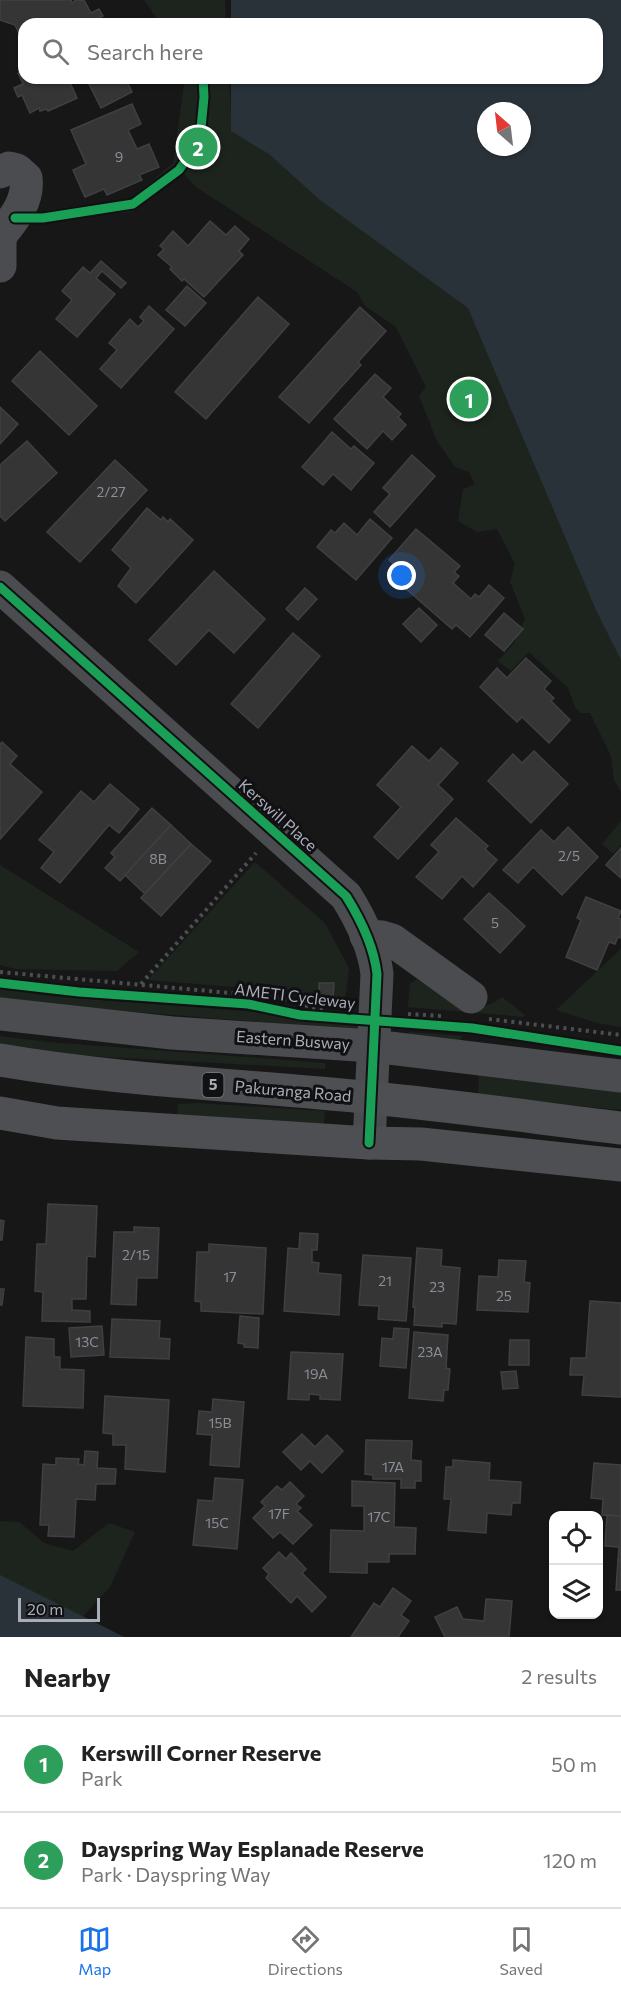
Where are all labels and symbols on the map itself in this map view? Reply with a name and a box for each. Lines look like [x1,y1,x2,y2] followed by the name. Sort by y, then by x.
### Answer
[477,102,531,156] north arrow
[178,124,218,170] pin: 2
[115,148,123,165] house number: 9
[450,376,488,422] pin: 1
[96,483,126,500] house number: 2/27
[387,561,416,590] your location
[235,775,321,855] street label: Kerswill Place
[558,847,580,864] house number: 2/5
[149,850,167,867] house number: 8B
[491,914,499,931] house number: 5
[234,979,357,1012] street label: AMETI Cycleway
[235,1026,351,1053] street label: Eastern Busway
[202,1073,224,1097] road number: 5
[234,1076,352,1105] street label: Pakuranga Road
[122,1246,150,1263] house number: 2/15
[223,1268,237,1285] house number: 17
[378,1272,392,1289] house number: 21
[429,1278,445,1295] house number: 23
[496,1287,512,1304] house number: 25
[75,1333,99,1350] house number: 13C
[417,1343,443,1360] house number: 23A
[304,1365,328,1382] house number: 19A
[208,1414,232,1431] house number: 15B
[382,1458,404,1475] house number: 17A
[268,1505,290,1522] house number: 17F
[368,1508,390,1525] house number: 17C
[205,1514,229,1531] house number: 15C
[18,1595,100,1622] scale bar

